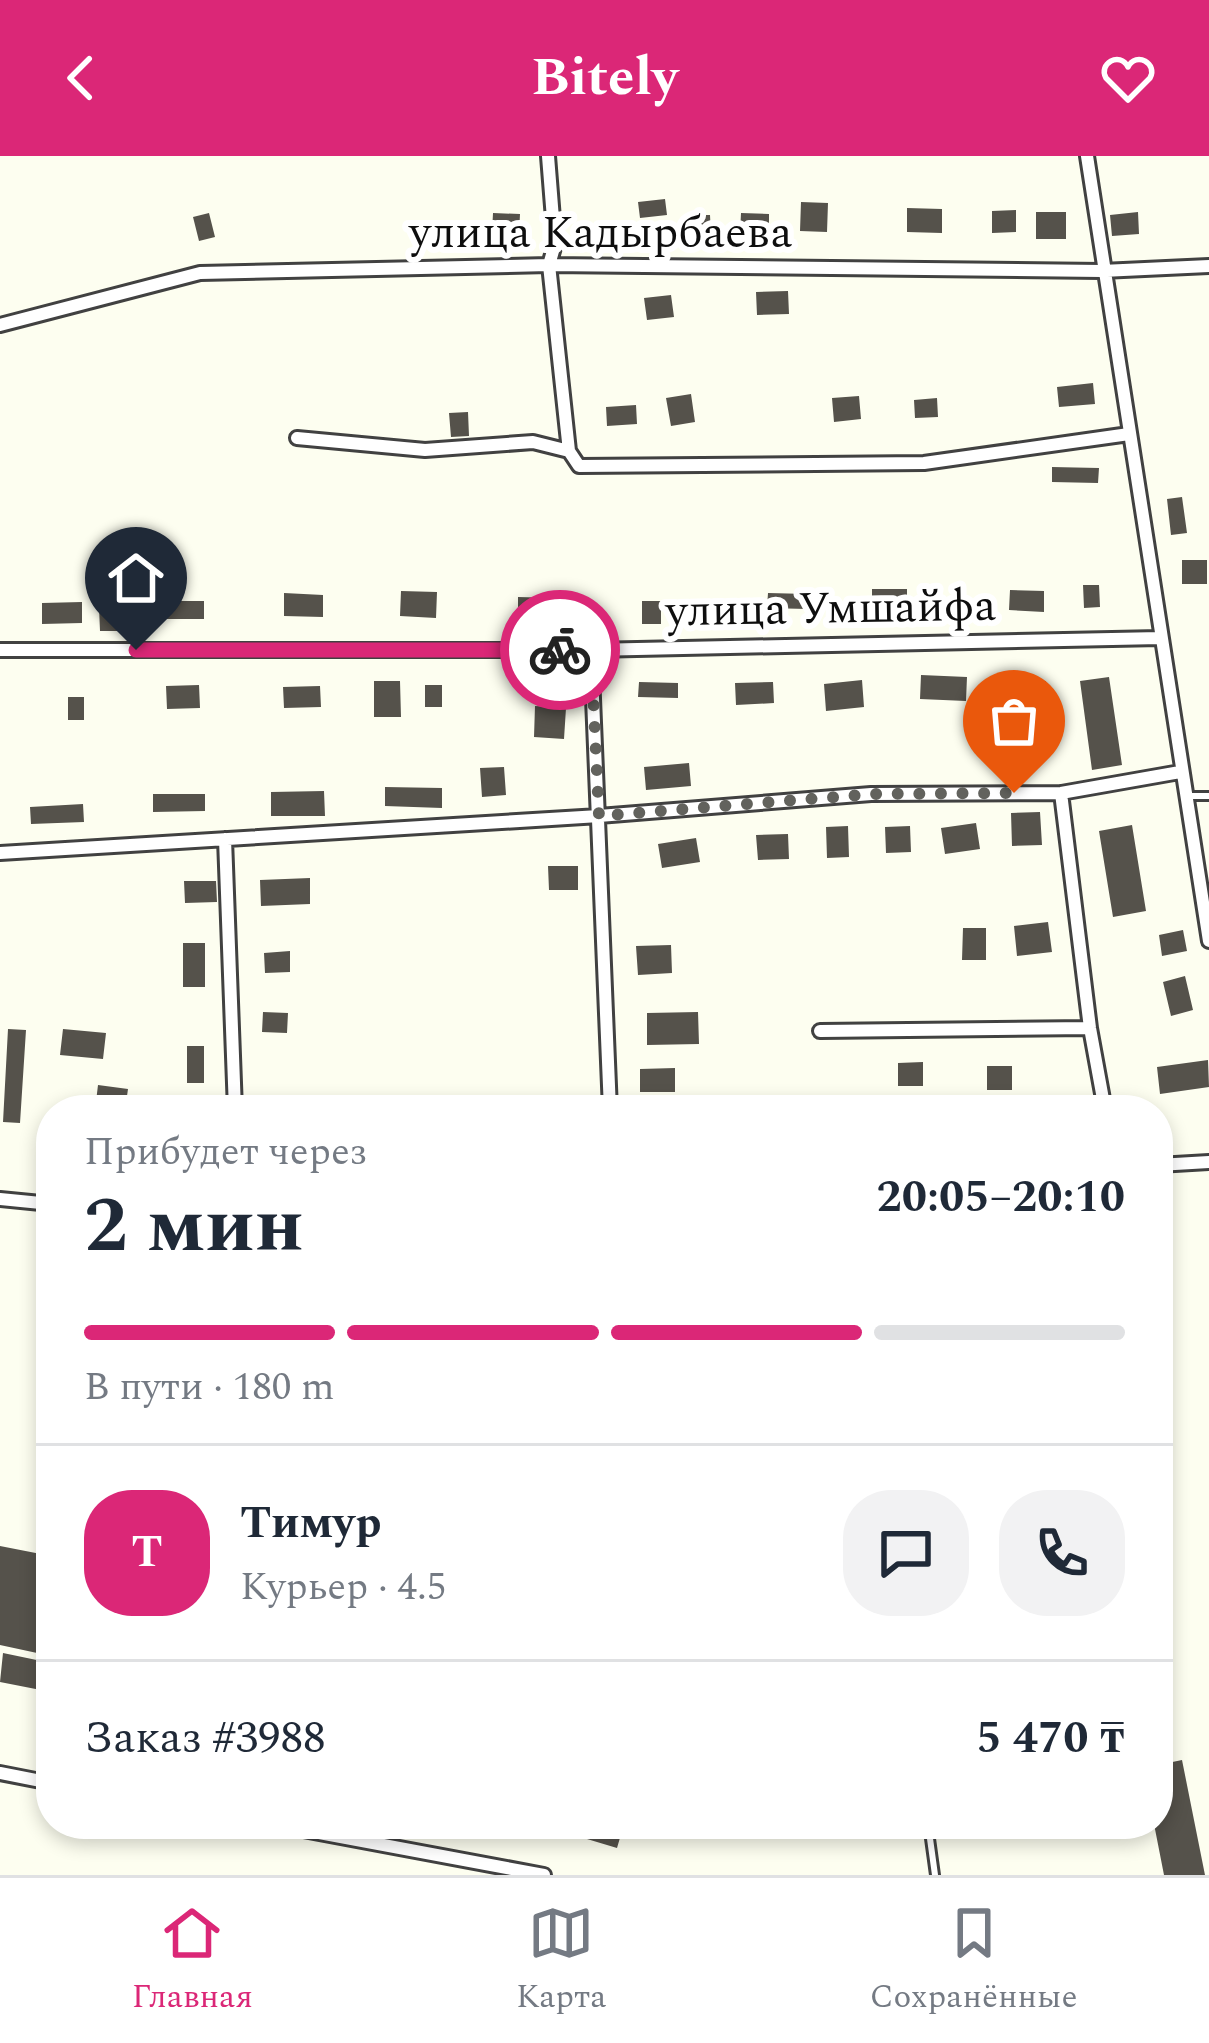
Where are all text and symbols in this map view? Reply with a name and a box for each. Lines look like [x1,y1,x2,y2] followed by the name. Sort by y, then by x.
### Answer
[531,37,678,119] text: Bitely
[48,45,114,111] icon: back
[1095,45,1161,111] icon: heart
[407,199,793,268] street label: улица Кадырбаева
[85,527,187,650] pin
[103,545,169,611] icon: home
[663,572,997,646] street label: улица Умшайфа
[500,590,620,710] courier
[527,617,593,683] icon: bike
[963,670,1065,793] pin
[981,688,1047,754] icon: bag
[84,1123,367,1182] text: Прибудет через
[876,1163,1125,1232] text: 20:05–20:10
[84,1167,304,1286] text: 2 мин
[84,1358,335,1417] text: В пути · 180 m
[240,1489,382,1558] text: Тимур
[843,1490,969,1616] button: chat
[999,1490,1125,1616] button: phone
[131,1518,163,1587] text: Т
[240,1558,446,1617] text: Курьер · 4.5
[84,1704,325,1773] text: Заказ #3988
[976,1704,1125,1773] text: 5 470 ₸
[132,1900,253,2022] tab: Главная
[516,1900,606,2022] tab: Карта
[870,1900,1077,2022] tab: Сохранённые

